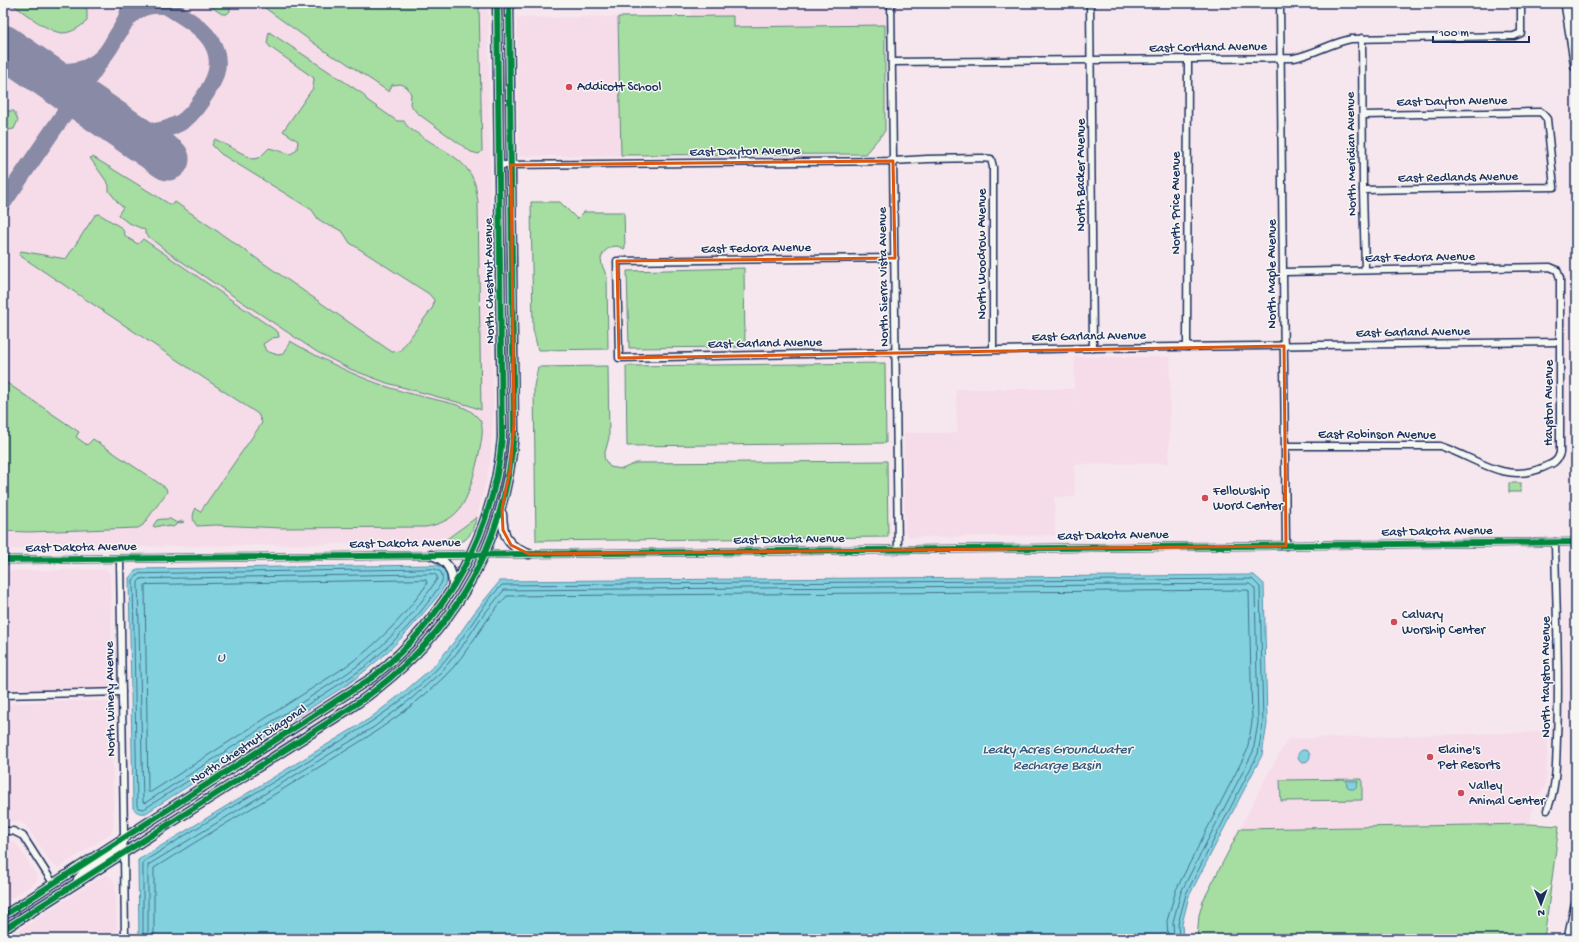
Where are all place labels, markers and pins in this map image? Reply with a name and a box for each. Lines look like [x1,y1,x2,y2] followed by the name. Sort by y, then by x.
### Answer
[577,80,662,95] place label: Addicott School
[564,82,574,92] marker: Addicott School
[1212,484,1284,514] place label: Fellowship Word Center
[1200,493,1210,503] marker: Fellowship Word Center
[1402,608,1486,638] place label: Calvary Worship Center
[1389,617,1399,627] marker: Calvary Worship Center
[1437,743,1501,773] place label: Elaine's Pet Resorts
[1425,752,1435,762] marker: Elaine's Pet Resorts
[1468,779,1546,809] place label: Valley Animal Center
[1456,788,1466,798] marker: Valley Animal Center

